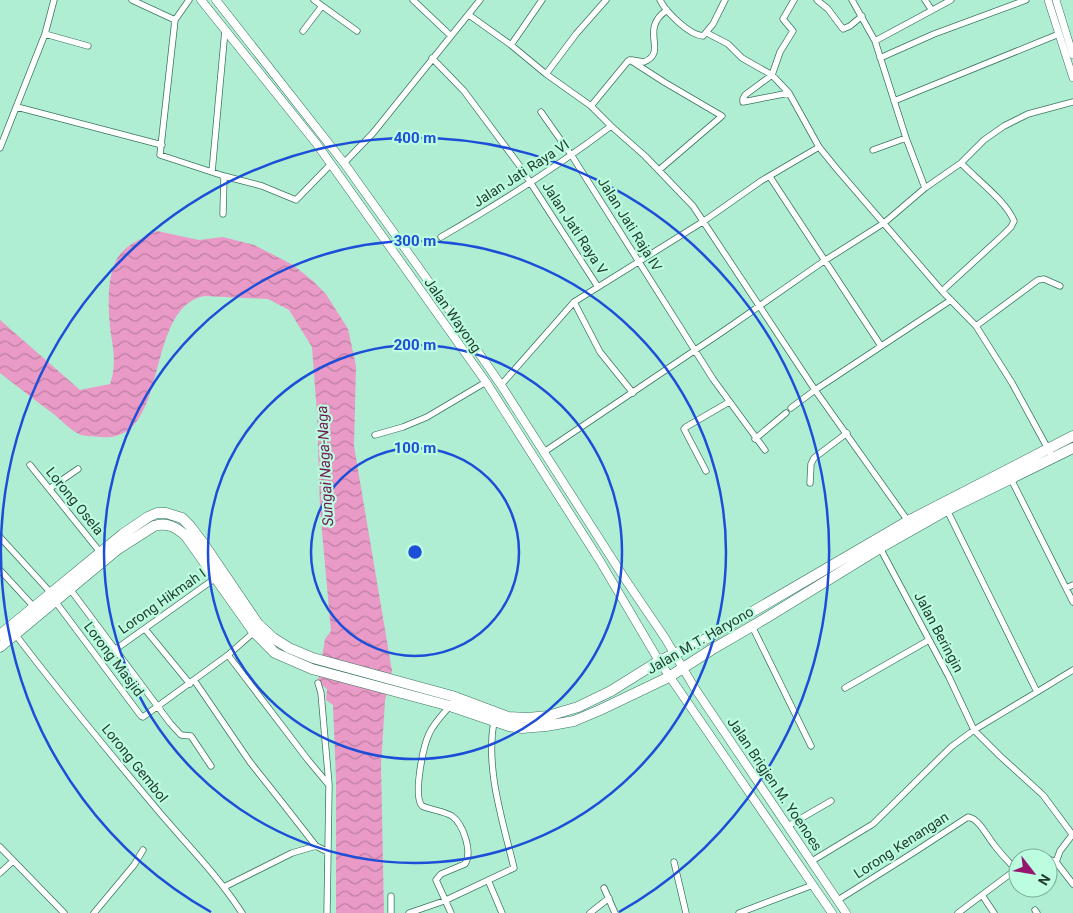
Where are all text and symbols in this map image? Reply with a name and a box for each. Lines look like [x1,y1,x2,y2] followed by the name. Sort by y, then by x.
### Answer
[394,129,436,147] text: 400 m
[470,136,572,210] street label: Jalan Jati Raya VI
[595,174,665,274] street label: Jalan Jati Raja IV
[539,179,611,277] street label: Jalan Jati Raya V
[394,232,436,250] text: 300 m
[421,275,485,355] street label: Jalan Wayong
[394,336,436,354] text: 200 m
[313,405,337,527] water label: Sungai Naga-Naga
[394,439,436,457] text: 100 m
[43,464,107,538] street label: Lorong Osela
[406,543,424,561] centre of rings
[115,565,209,637] street label: Lorong Hikmah I
[911,589,967,675] street label: Jalan Beringin
[644,603,756,677] street label: Jalan M.T. Haryono
[81,619,147,699] street label: Lorong Masjid
[724,714,826,854] street label: Jalan Brigjen M. Yoenoes
[99,721,171,805] street label: Lorong Gembol
[851,808,951,882] street label: Lorong Kenangan
[1008,848,1058,898] north arrow
[1035,871,1054,888] text: N

